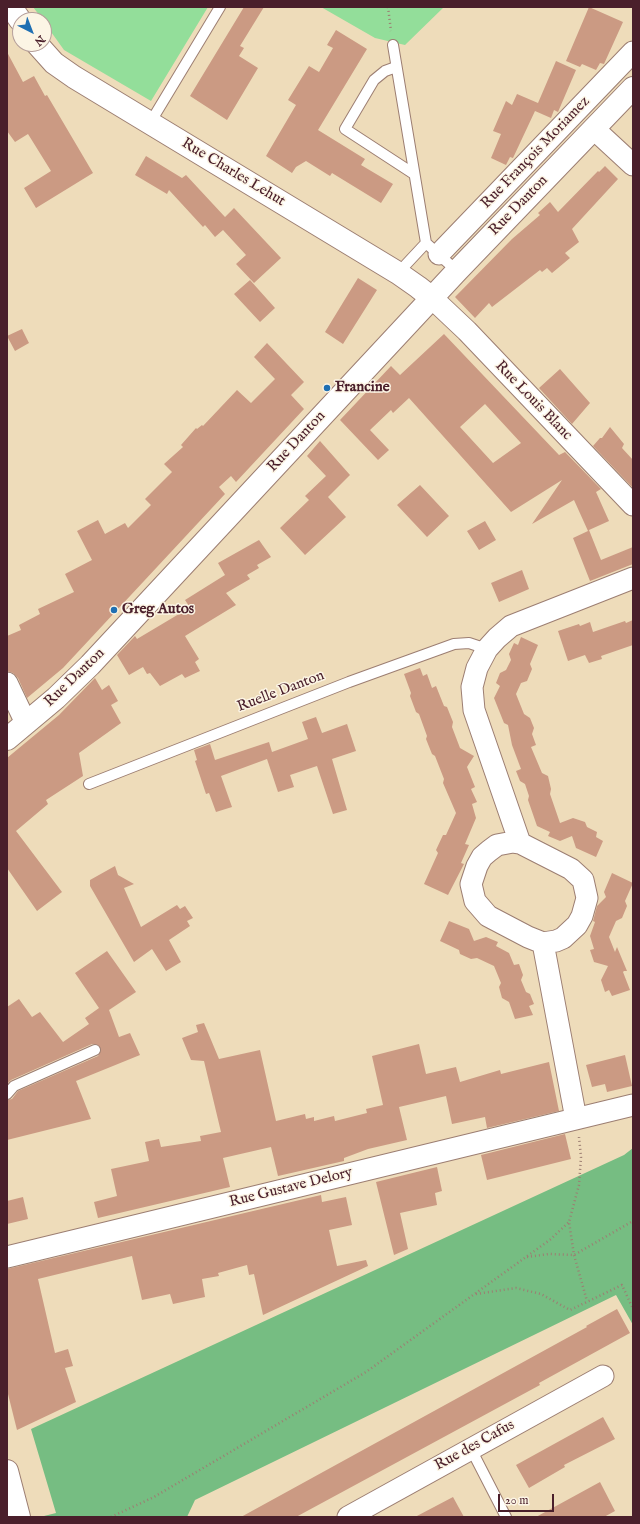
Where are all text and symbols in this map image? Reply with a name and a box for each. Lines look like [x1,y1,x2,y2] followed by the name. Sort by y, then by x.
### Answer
[12,12,52,52] north arrow
[31,32,48,49] text: N
[478,93,594,213] street label: Rue François Moriamez
[178,135,288,211] street label: Rue Charles Lehut
[486,172,552,240] street label: Rue Danton
[491,358,575,444] street label: Rue Louis Blanc
[335,379,390,397] place label: Francine
[322,383,332,393] marker: Francine
[264,408,330,476] street label: Rue Danton
[122,601,194,619] place label: Greg Autos
[109,605,119,615] marker: Greg Autos
[41,645,109,711] street label: Rue Danton
[235,667,327,717] street label: Ruelle Danton
[228,1164,354,1212] street label: Rue Gustave Delory
[432,1417,518,1475] street label: Rue des Cafus
[500,1486,556,1512] scale bar
[505,1493,528,1508] text: 20 m

